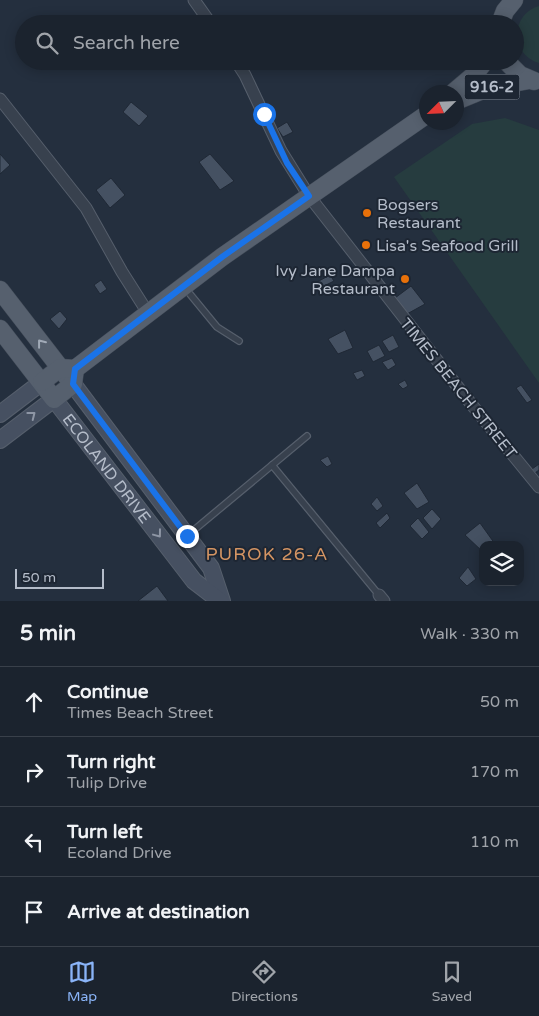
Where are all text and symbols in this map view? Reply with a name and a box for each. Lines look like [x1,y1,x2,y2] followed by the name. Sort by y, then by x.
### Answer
[15,15,524,70] search box
[33,29,61,57] icon: search
[73,32,180,54] text: Search here
[464,74,520,100] road number: 916-2
[419,85,464,130] north arrow
[253,103,276,126] route start
[377,195,461,233] place label: Bogsers Restaurant
[361,207,373,219] marker: Bogsers Restaurant
[376,236,519,256] place label: Lisa's Seafood Grill
[360,239,372,251] marker: Lisa's Seafood Grill
[275,261,395,299] place label: Ivy Jane Dampa Restaurant
[399,273,411,285] marker: Ivy Jane Dampa Restaurant
[395,314,521,463] street label: TIMES BEACH STREET
[38,339,47,349] one-way arrow
[58,410,155,528] street label: ECOLAND DRIVE
[26,412,36,421] one-way arrow
[176,525,199,548] route end
[152,529,161,538] one-way arrow
[479,541,524,586] map controls
[479,541,524,586] button: layers
[205,543,329,565] district label: PUROK 26-A
[15,566,104,589] scale bar
[22,569,56,586] text: 50 m
[20,621,76,646] text: 5 min
[420,624,519,644] text: Walk · 330 m
[67,681,149,703] text: Continue
[20,688,48,716] icon: ahead
[480,692,519,712] text: 50 m
[67,703,213,723] text: Times Beach Street
[67,751,155,773] text: Turn right
[20,758,48,786] icon: right
[470,762,519,782] text: 170 m
[67,773,147,793] text: Tulip Drive
[67,821,143,843] text: Turn left
[20,828,48,856] icon: left
[470,832,519,852] text: 110 m
[67,843,172,863] text: Ecoland Drive
[20,898,48,926] icon: arrive
[67,901,250,923] text: Arrive at destination
[67,958,97,1005] tab: Map
[231,958,298,1005] tab: Directions
[432,958,472,1005] tab: Saved

